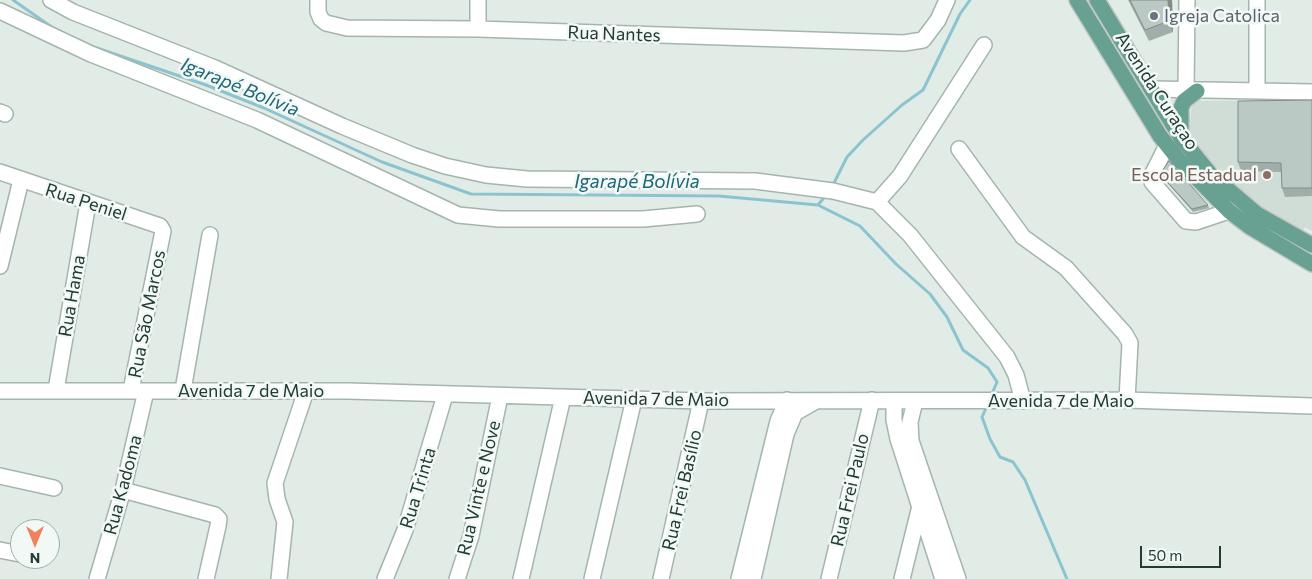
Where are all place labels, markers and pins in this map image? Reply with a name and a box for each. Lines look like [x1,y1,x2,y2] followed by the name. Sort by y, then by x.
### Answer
[1164,5,1280,27] place label: Igreja Catolica
[1148,10,1160,22] marker: Igreja Catolica
[1131,164,1257,186] place label: Escola Estadual
[1261,169,1273,181] marker: Escola Estadual

